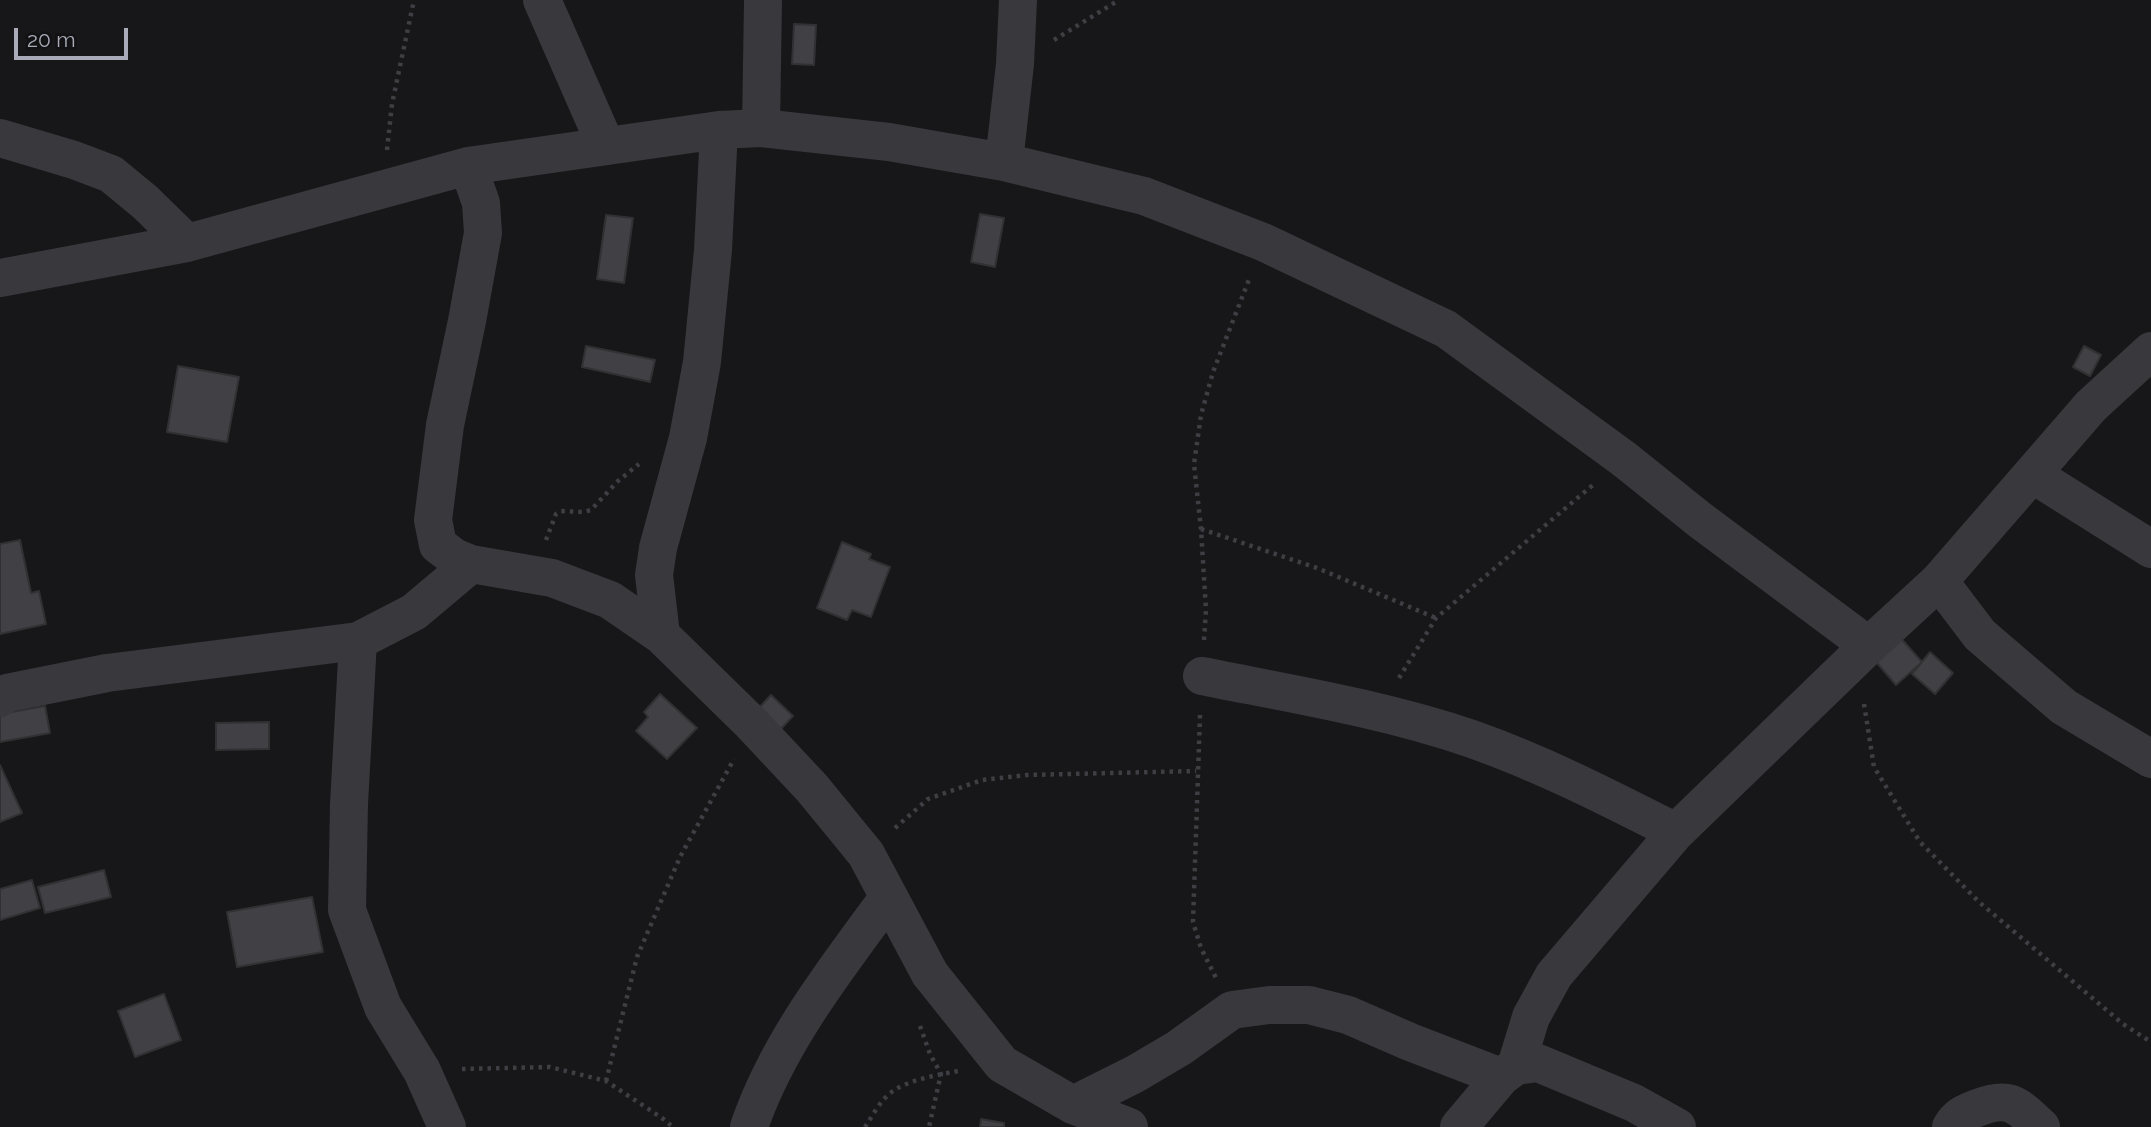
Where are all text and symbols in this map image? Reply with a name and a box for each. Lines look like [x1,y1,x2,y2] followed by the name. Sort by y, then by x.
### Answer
[18,14,131,58] scale bar
[27,27,75,52] text: 20 m

